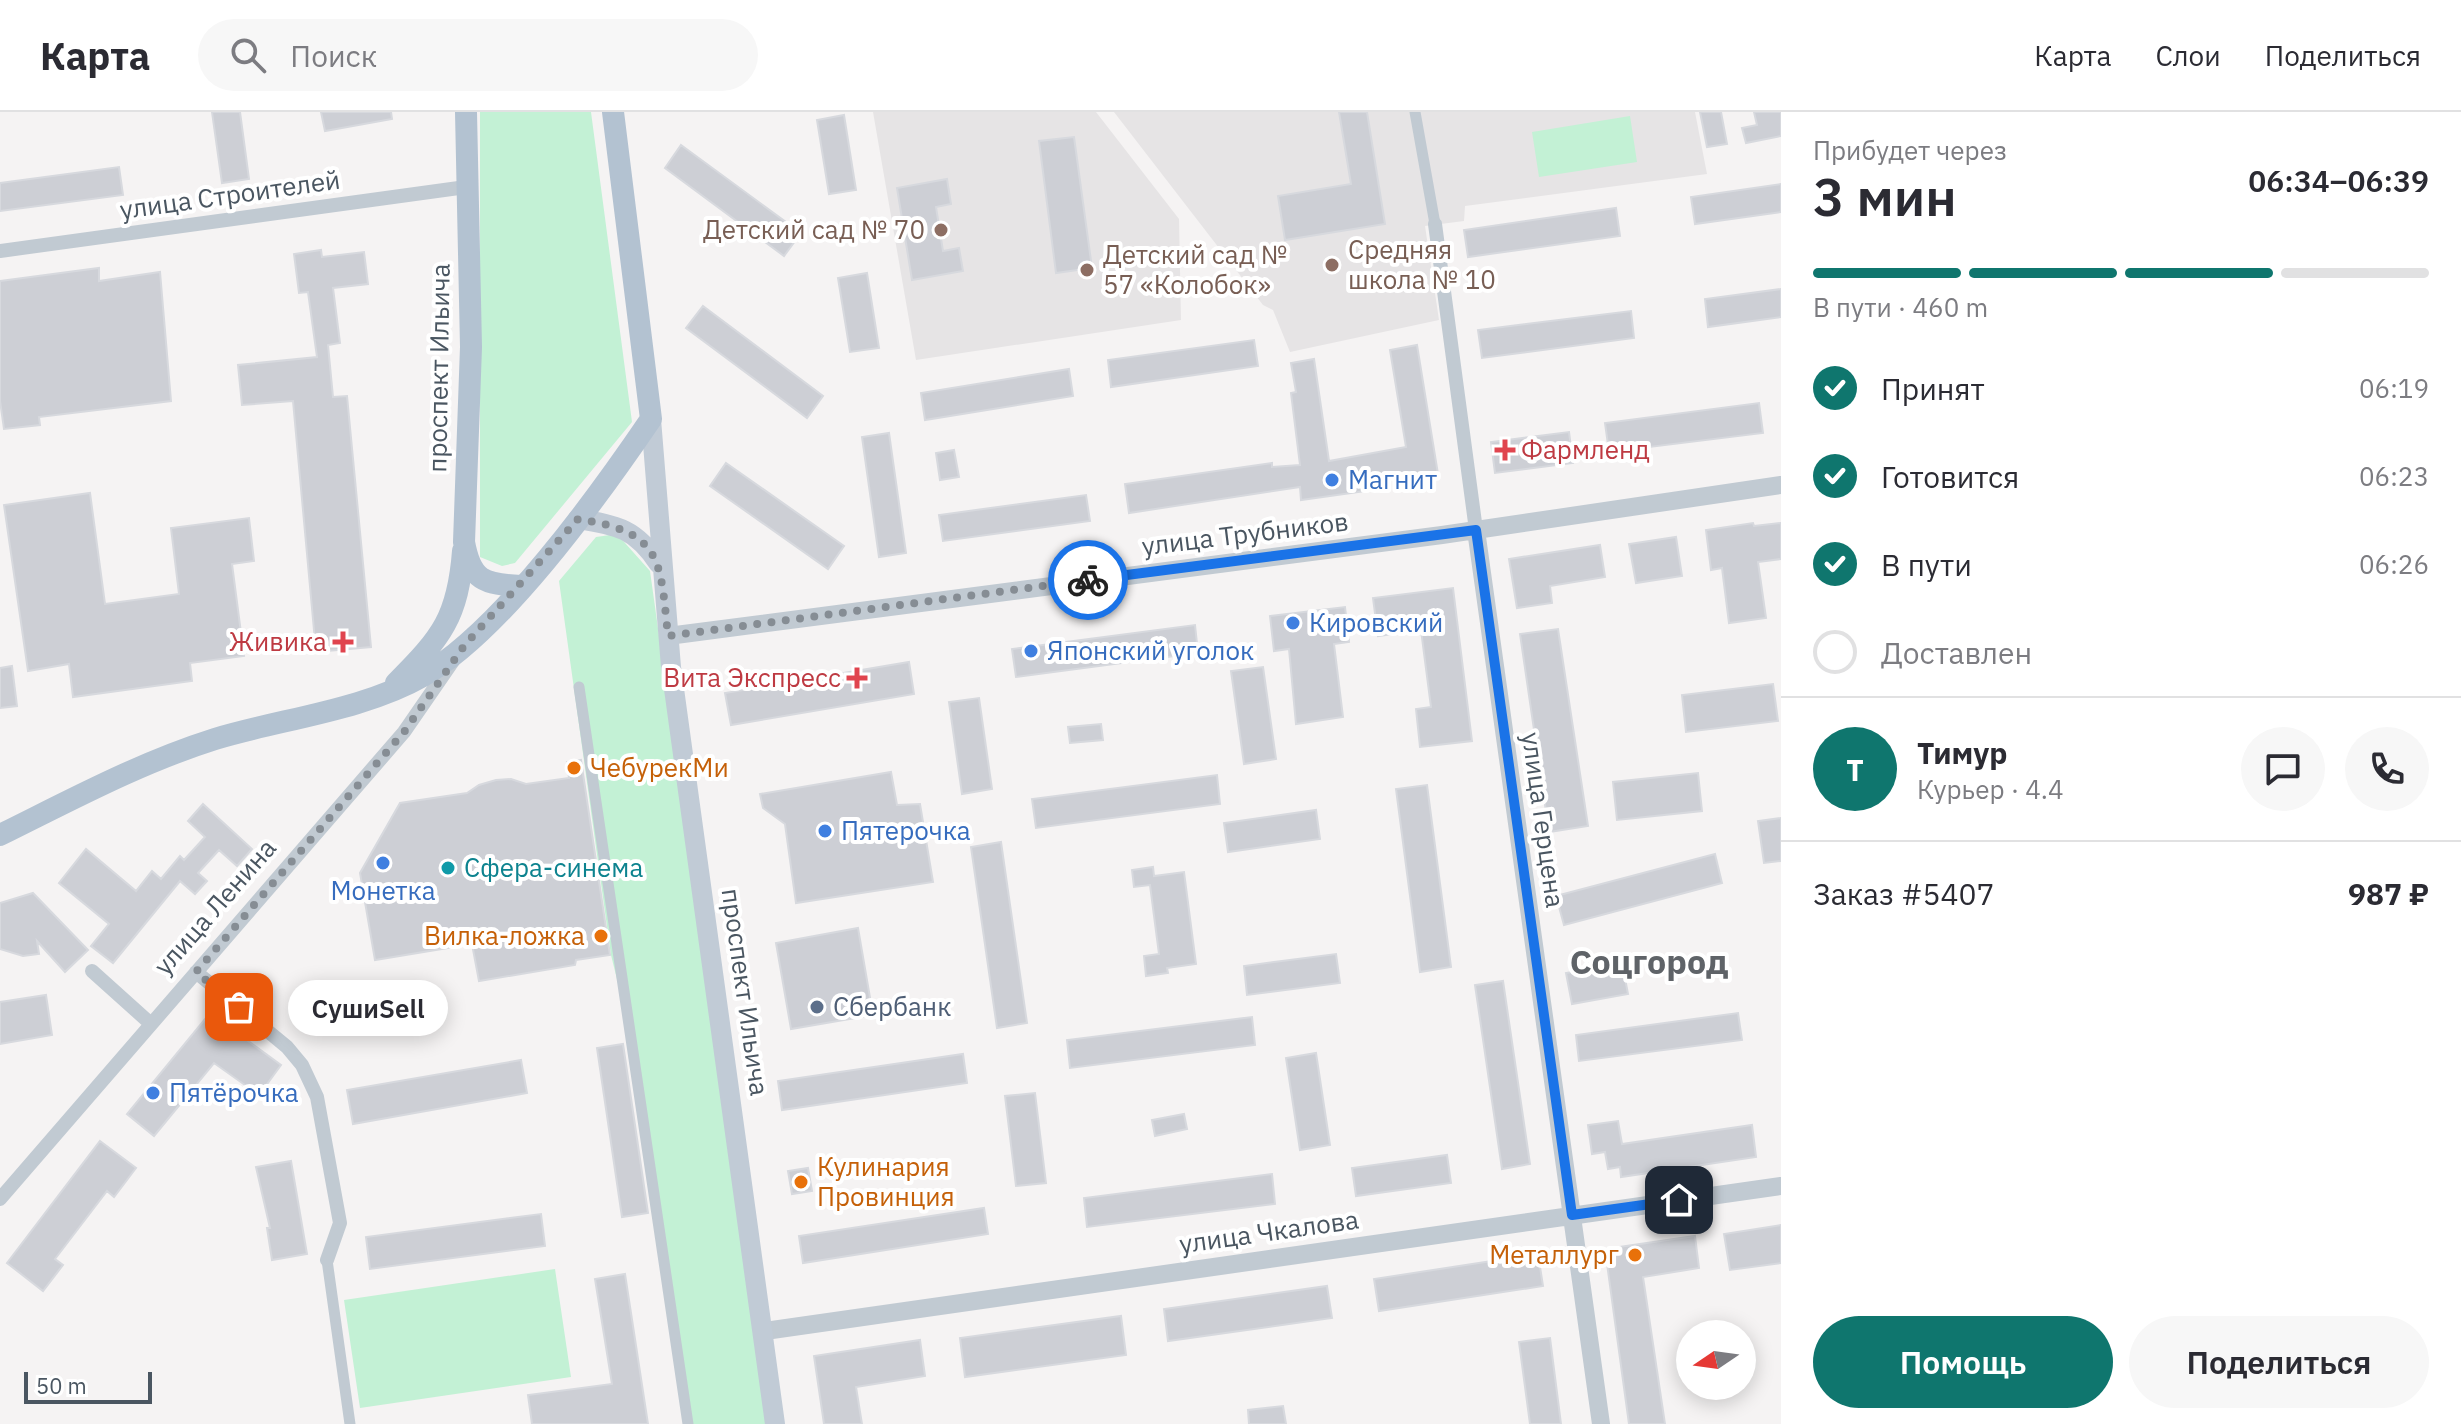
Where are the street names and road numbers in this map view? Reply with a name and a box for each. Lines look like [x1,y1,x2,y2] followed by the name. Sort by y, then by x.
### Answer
[118,162,342,226] street label: улица Строителей
[419,263,457,473] street label: проспект Ильича
[1140,503,1350,563] street label: улица Трубников
[1515,730,1573,910] street label: улица Герцена
[146,831,283,982] street label: улица Ленина
[715,886,777,1098] street label: проспект Ильича
[1177,1202,1361,1260] street label: улица Чкалова

